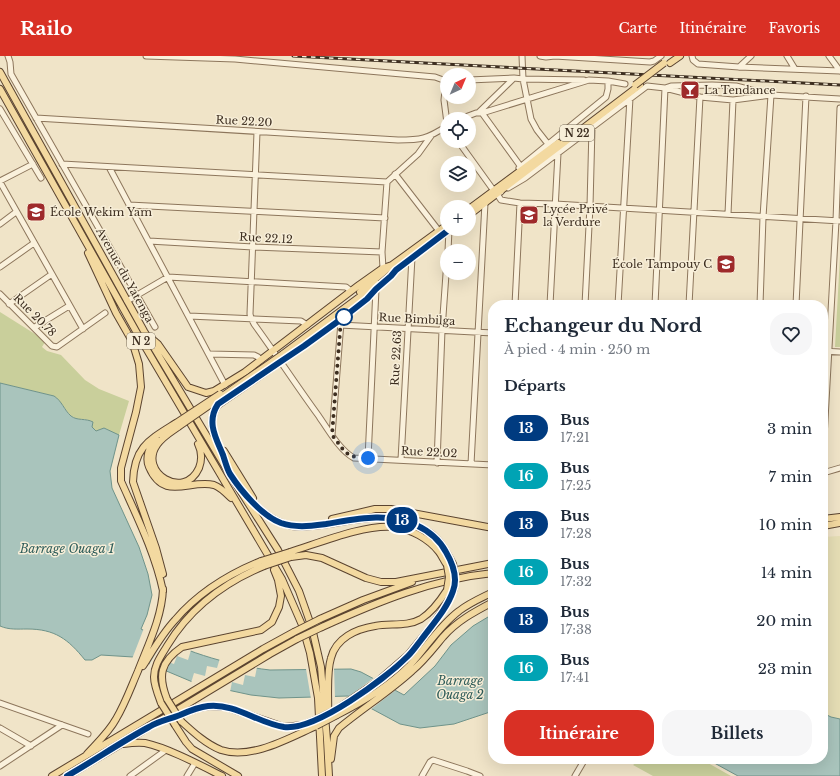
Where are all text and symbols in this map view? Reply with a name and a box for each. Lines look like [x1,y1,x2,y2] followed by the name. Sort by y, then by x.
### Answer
[20,17,73,40] text: Railo
[618,19,657,37] text: Carte
[679,19,746,37] text: Itinéraire
[768,19,820,37] text: Favoris
[440,68,476,104] north arrow
[440,68,476,280] map controls
[679,79,701,101] bar icon: La Tendance
[704,83,776,97] place label: La Tendance
[440,112,476,148] button: locate
[215,113,273,129] street label: Rue 22.20
[560,125,594,141] road number: N 22
[440,156,476,192] button: layers
[440,200,476,236] button: +
[25,201,47,223] school or university icon: École Wekim Yam
[543,202,608,229] place label: Lycée Privé la Verdure
[518,204,540,226] school or university icon: Lycée Privé la Verdure
[50,205,152,219] place label: École Wekim Yam
[93,224,157,326] street label: Avenue du Yatenga
[239,230,293,246] street label: Rue 22.12
[440,244,476,280] button: −
[715,253,737,275] school or university icon: École Tampouy C
[612,257,712,271] place label: École Tampouy C
[11,291,59,339] street label: Rue 20.78
[335,308,353,326] unlabelled marker
[378,310,457,328] street label: Rue Bimbilga
[770,313,812,355] button: heart
[504,314,702,337] text: Echangeur du Nord
[388,330,404,386] street label: Rue 22.63
[127,333,155,349] road number: N 2
[504,341,650,358] text: À pied · 4 min · 250 m
[504,376,566,395] text: Départs
[560,410,590,429] text: Bus
[518,419,534,437] text: 13
[767,419,812,438] text: 3 min
[560,429,590,446] text: 17:21
[400,444,458,460] street label: Rue 22.02
[358,448,378,468] your location
[560,458,590,477] text: Bus
[518,467,534,485] text: 16
[769,467,812,486] text: 7 min
[560,477,591,494] text: 17:25
[560,506,590,525] text: Bus
[384,507,420,533] line badge: 13
[394,511,410,529] text: 13
[518,515,534,533] text: 13
[759,515,812,534] text: 10 min
[560,525,592,542] text: 17:28
[19,541,115,556] water label: Barrage Ouaga 1
[560,554,590,573] text: Bus
[518,563,534,581] text: 16
[761,563,812,582] text: 14 min
[560,573,592,590] text: 17:32
[560,602,590,621] text: Bus
[518,611,534,629] text: 13
[756,611,812,630] text: 20 min
[560,621,592,638] text: 17:38
[560,650,590,669] text: Bus
[518,659,534,677] text: 16
[758,659,812,678] text: 23 min
[560,669,589,686] text: 17:41
[436,673,484,702] water label: Barrage Ouaga 2
[504,710,654,756] button: Itinéraire
[662,710,812,756] button: Billets

